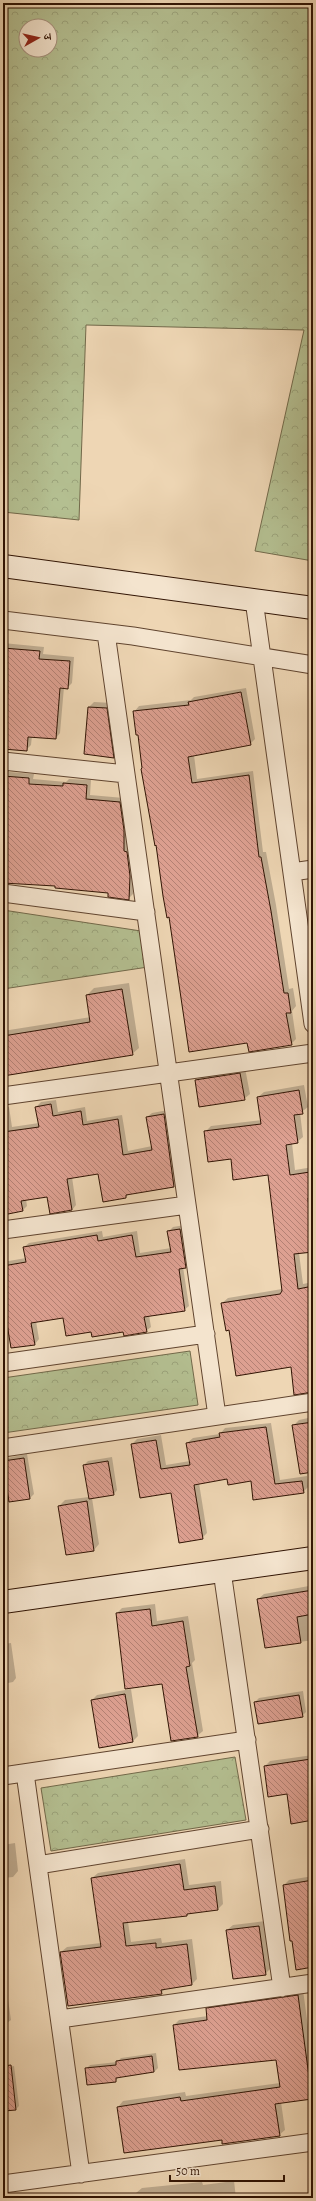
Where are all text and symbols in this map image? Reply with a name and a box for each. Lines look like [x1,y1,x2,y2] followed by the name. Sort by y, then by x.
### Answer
[18,18,58,58] north arrow
[39,32,55,42] text: उ
[170,2157,284,2183] scale bar
[176,2163,200,2179] text: 50 m

